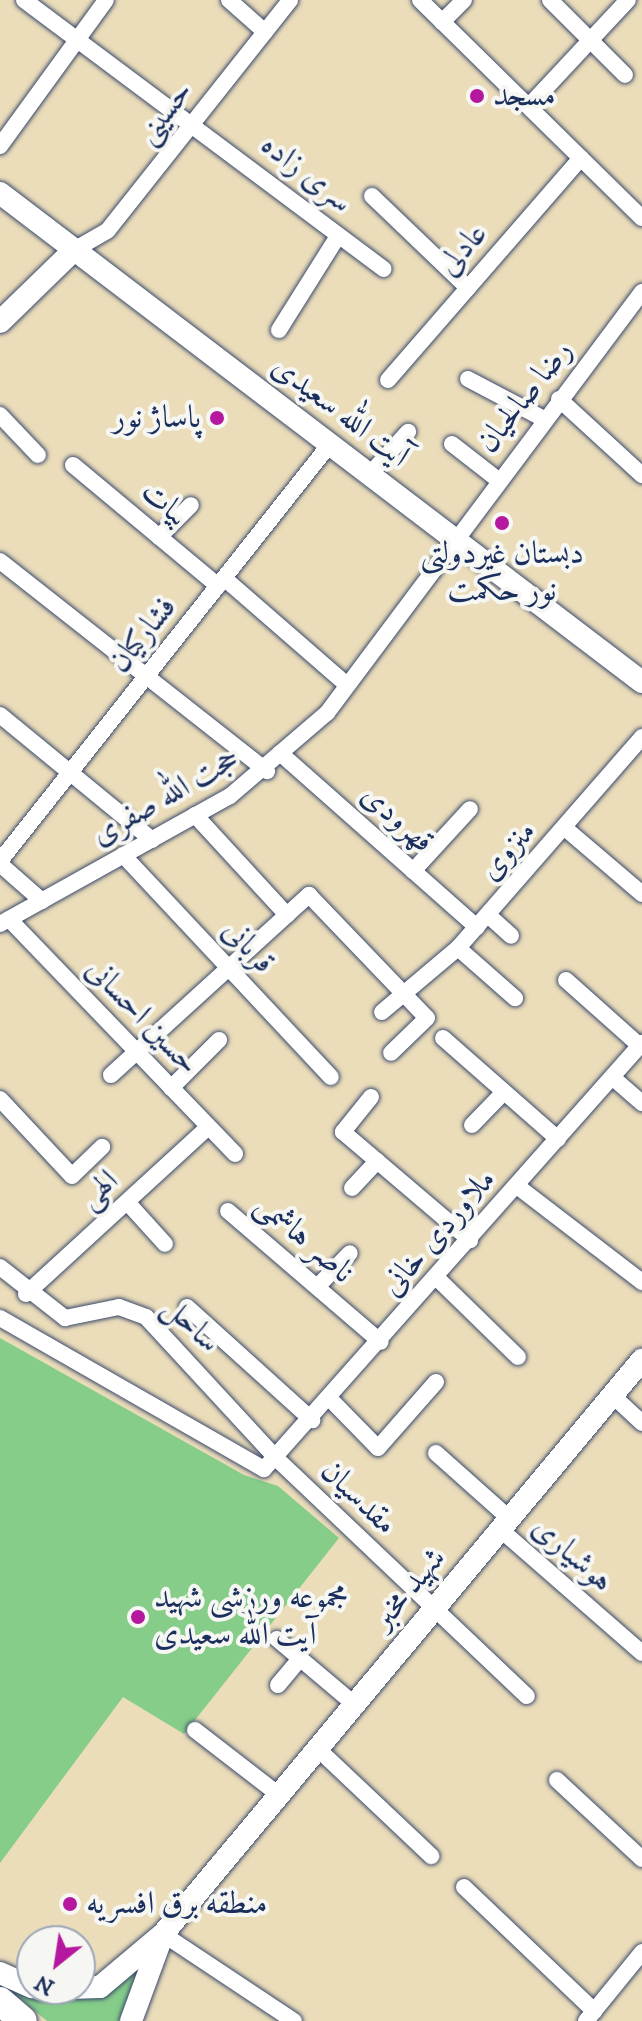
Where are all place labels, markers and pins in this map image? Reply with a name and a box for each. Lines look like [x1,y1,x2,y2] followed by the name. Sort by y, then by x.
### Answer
[493,77,556,115] place label: مسجد
[468,87,486,105] marker: مسجد
[113,399,201,437] place label: پاساژ نور
[208,409,226,427] marker: پاساژ نور
[493,514,511,532] marker: دبستان غیردولتی نور حکمت
[420,536,584,611] place label: دبستان غیردولتی نور حکمت
[154,1580,348,1655] place label: مجموعه ورزشی شهید آیت‌ الله سعیدی
[129,1608,147,1626] marker: مجموعه ورزشی شهید آیت‌ الله سعیدی
[86,1885,267,1923] place label: منطقه برق افسریه
[61,1895,79,1913] marker: منطقه برق افسریه

